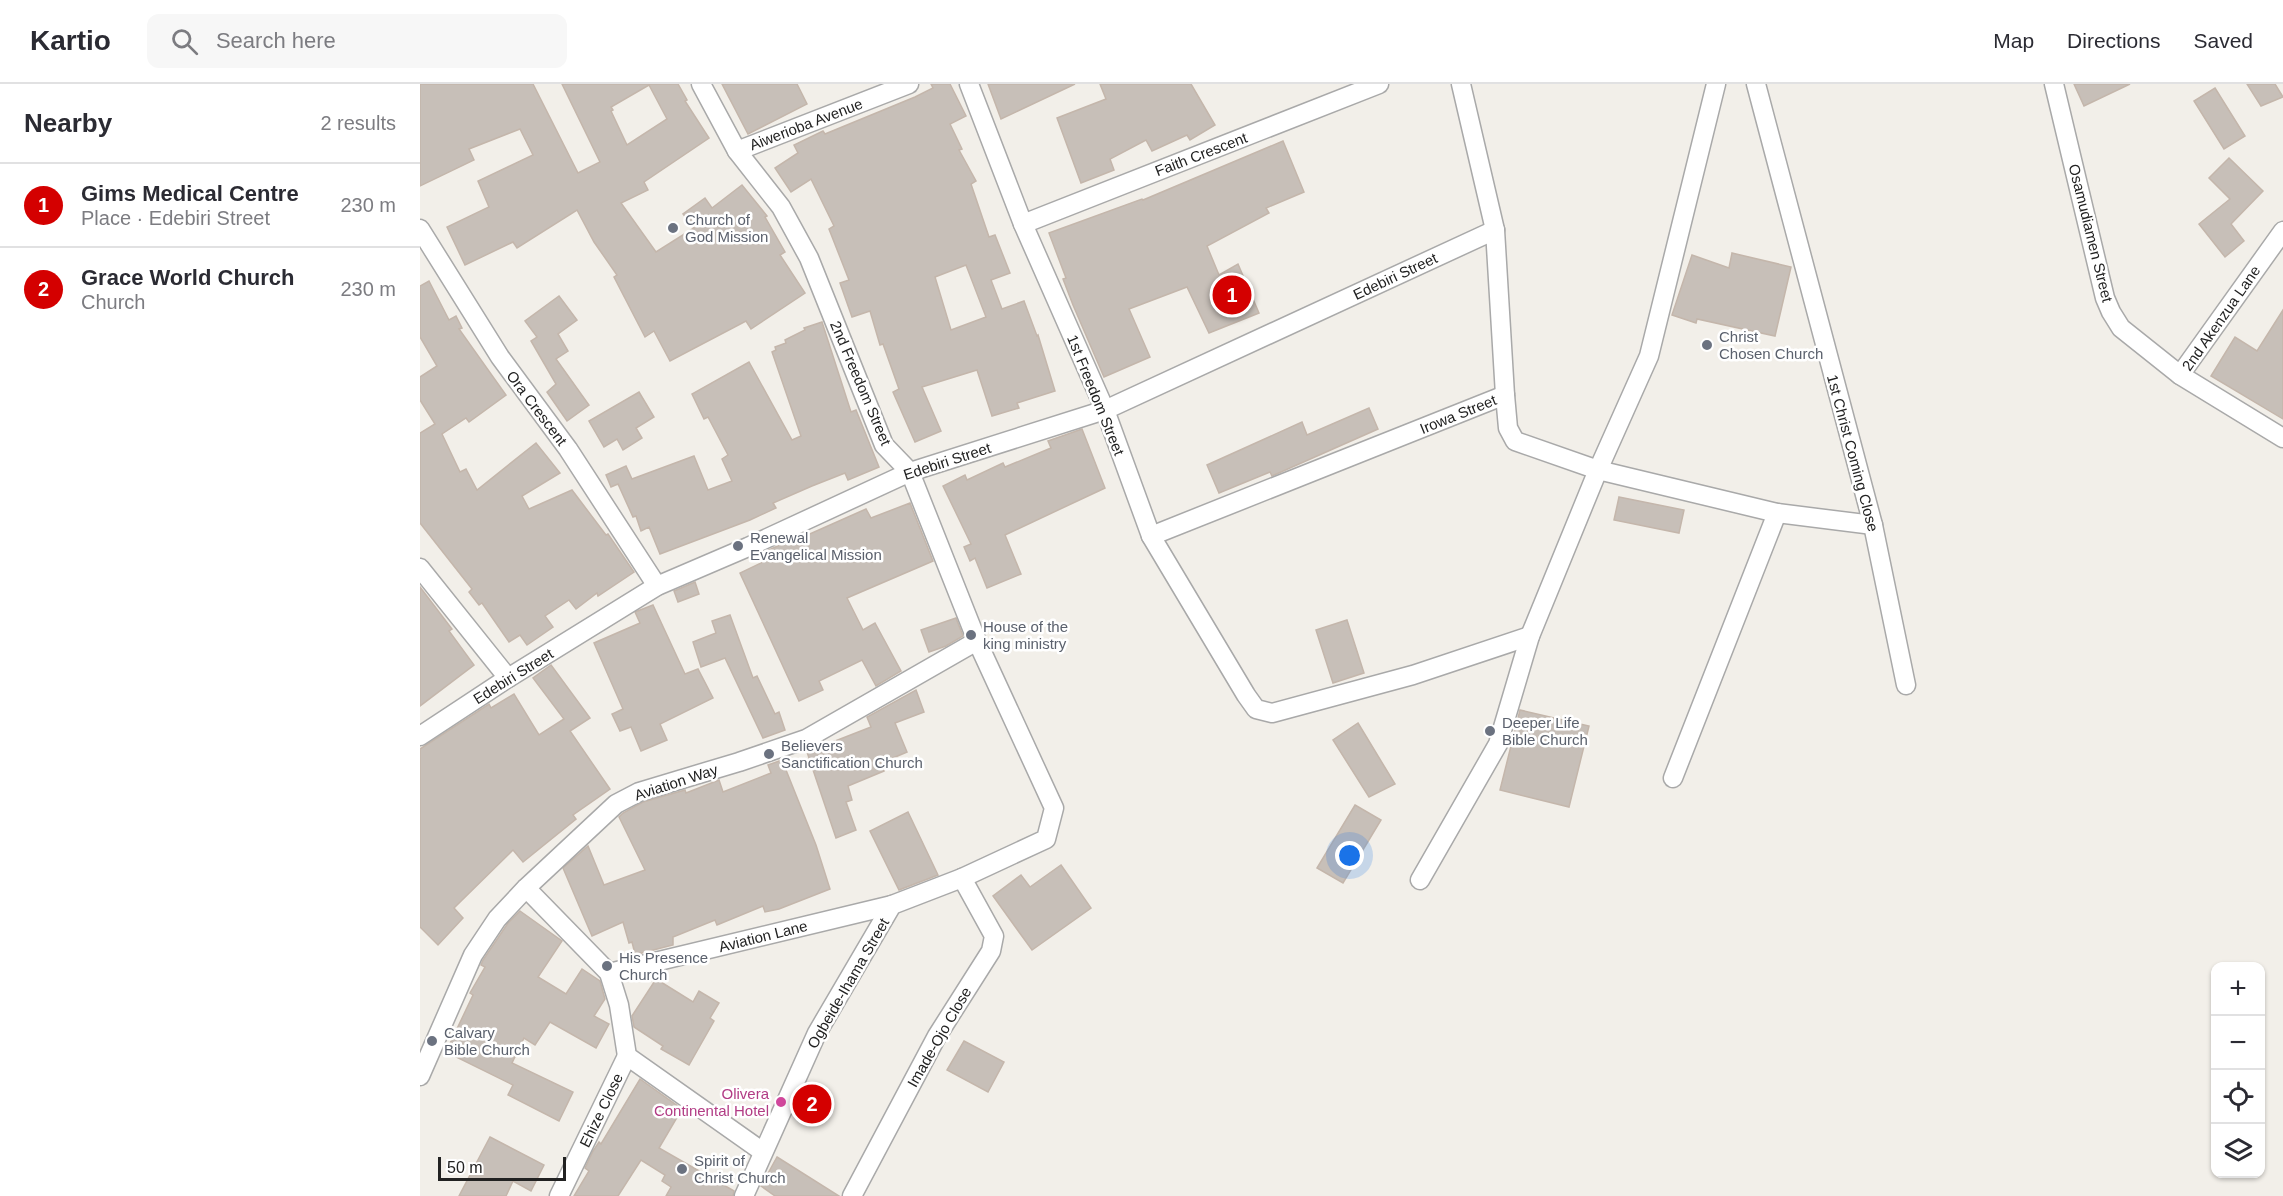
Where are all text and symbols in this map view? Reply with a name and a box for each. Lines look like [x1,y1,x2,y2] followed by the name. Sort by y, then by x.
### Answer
[147,14,567,68] search box
[30,25,111,56] text: Kartio
[168,25,201,58] icon: search
[216,28,336,53] text: Search here
[1993,29,2034,52] text: Map
[2067,29,2160,52] text: Directions
[2193,29,2253,52] text: Saved
[747,95,865,153] street label: Aiwerioba Avenue
[24,108,112,138] text: Nearby
[320,112,396,134] text: 2 results
[1152,128,1250,179] street label: Faith Crescent
[2066,162,2117,305] street label: Osamudiamen Street
[81,181,299,206] text: Gims Medical Centre
[38,194,49,216] text: 1
[340,194,396,216] text: 230 m
[81,207,270,229] text: Place · Edebiri Street
[685,211,768,245] place label: Church of God Mission
[666,221,680,235] marker: Church of God Mission
[1350,249,1441,303] street label: Edebiri Street
[2178,262,2264,374] street label: 2nd Akenzua Lane
[81,265,295,290] text: Grace World Church
[1212,272,1252,318] pin: 1
[38,278,49,300] text: 2
[340,278,396,300] text: 230 m
[81,291,145,313] text: Church
[827,318,895,448] street label: 2nd Freedom Street
[1719,328,1823,362] place label: Christ Chosen Church
[1064,332,1128,458] street label: 1st Freedom Street
[1700,338,1714,352] marker: Christ Chosen Church
[503,367,571,449] street label: Ora Crescent
[1824,373,1882,533] street label: 1st Christ Coming Close
[1417,391,1499,437] street label: Irowa Street
[901,439,994,483] street label: Edebiri Street
[750,529,882,563] place label: Renewal Evangelical Mission
[731,539,745,553] marker: Renewal Evangelical Mission
[983,618,1068,652] place label: House of the king ministry
[964,628,978,642] marker: House of the king ministry
[470,644,557,707] street label: Edebiri Street
[1502,714,1588,748] place label: Deeper Life Bible Church
[1483,724,1497,738] marker: Deeper Life Bible Church
[781,737,923,771] place label: Believers Sanctification Church
[762,747,776,761] marker: Believers Sanctification Church
[632,760,720,803] street label: Aviation Way
[1335,841,1364,870] your location
[804,914,893,1051] street label: Ogbeide-Ihama Street
[717,917,809,955] street label: Aviation Lane
[619,949,708,983] place label: His Presence Church
[600,959,614,973] marker: His Presence Church
[2211,962,2265,1178] map controls
[2211,962,2265,1016] button: +
[904,984,974,1090] street label: Imade-Ojo Close
[2211,1016,2265,1070] button: −
[444,1024,530,1058] place label: Calvary Bible Church
[425,1034,439,1048] marker: Calvary Bible Church
[576,1070,626,1150] street label: Ehize Close
[2211,1070,2265,1124] button: locate
[792,1082,832,1126] pin: 2
[654,1085,770,1119] place label: Olivera Continental Hotel
[774,1095,788,1109] marker: Olivera Continental Hotel
[2211,1124,2265,1178] button: layers
[694,1152,786,1186] place label: Spirit of Christ Church
[438,1154,566,1182] scale bar
[447,1159,483,1176] text: 50 m
[675,1162,689,1176] marker: Spirit of Christ Church

